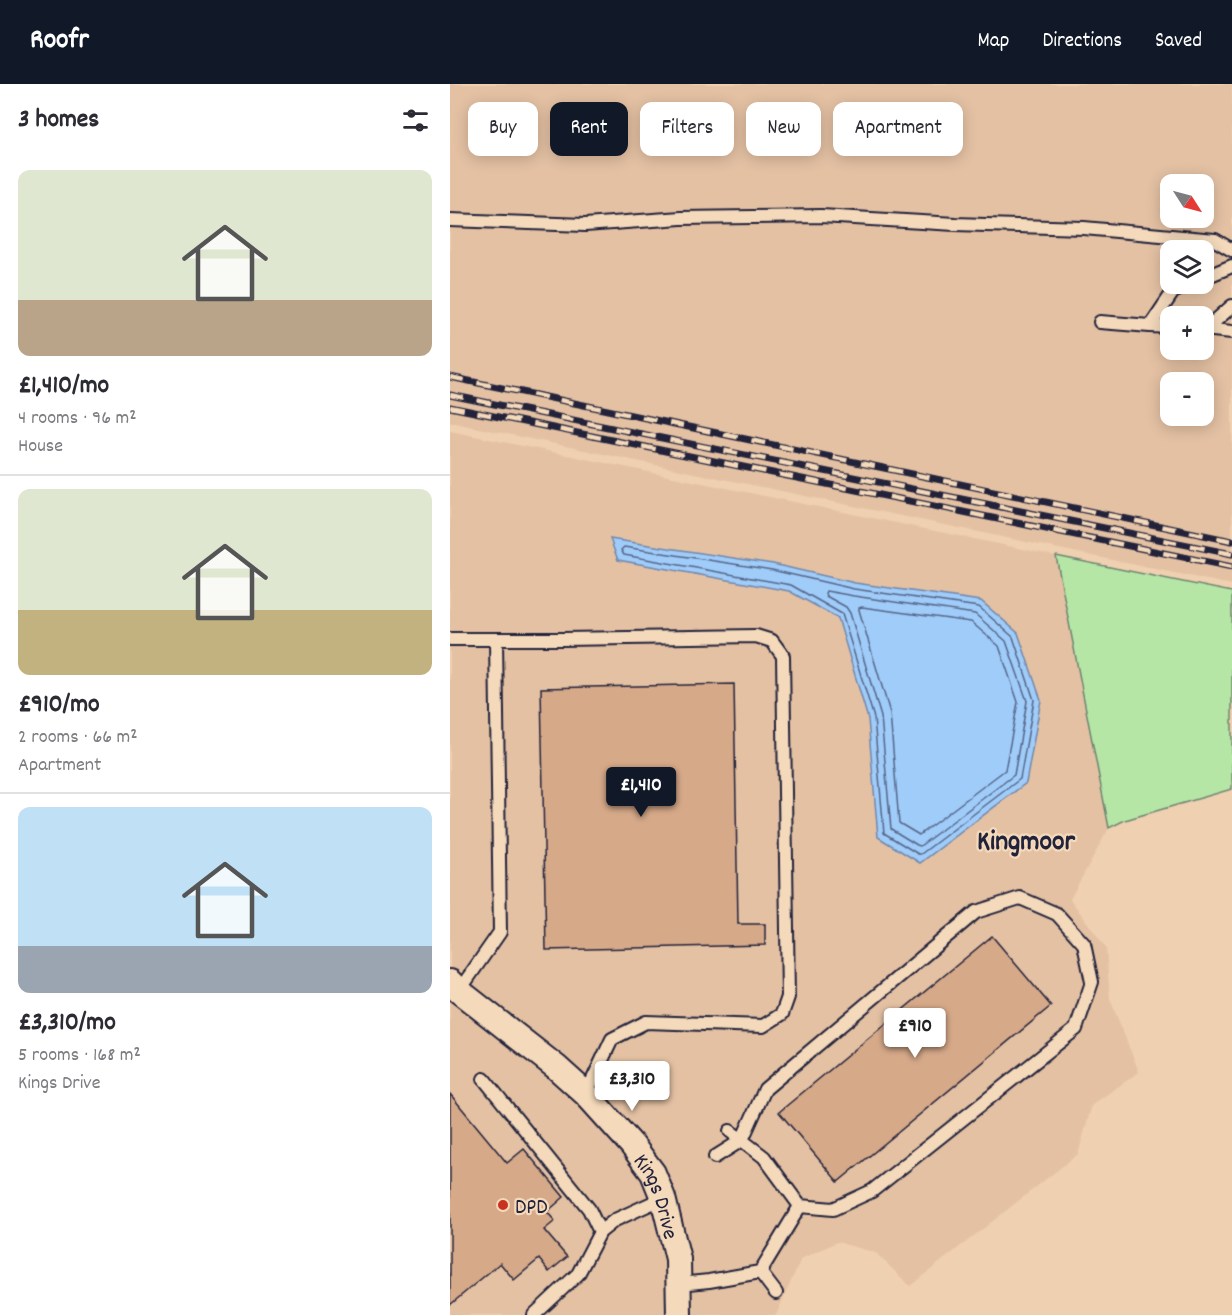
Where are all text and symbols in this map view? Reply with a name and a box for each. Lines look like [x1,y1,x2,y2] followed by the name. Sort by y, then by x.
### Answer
[30,22,89,62] text: Roofr
[978,27,1009,57] text: Map
[1042,27,1122,57] text: Directions
[1155,27,1202,57] text: Saved
[18,102,99,139] text: 3 homes
[468,102,538,156] chip: Buy
[550,102,628,156] chip: Rent
[640,102,734,156] chip: Filters
[746,102,821,156] chip: New
[833,102,963,156] chip: Apartment
[399,104,432,137] icon: filters
[1160,174,1214,228] north arrow
[1160,174,1214,426] map controls
[171,209,279,317] icon: home
[1160,240,1214,294] button: layers
[1160,306,1214,360] button: +
[18,368,109,405] text: £1,410/mo
[1160,372,1214,426] button: −
[18,405,137,433] text: 4 rooms · 96 m²
[18,433,63,461] text: House
[171,528,279,636] icon: home
[18,687,100,724] text: £910/mo
[18,724,138,752] text: 2 rooms · 66 m²
[18,752,101,780] text: Apartment
[592,767,690,818] pin: £1,410
[620,772,662,800] text: £1,410
[977,824,1076,864] district label: Kingmoor
[171,846,279,954] icon: home
[18,1005,116,1042] text: £3,310/mo
[879,1008,951,1059] pin: £910
[898,1013,932,1041] text: £910
[18,1042,141,1070] text: 5 rooms · 168 m²
[583,1061,681,1112] pin: £3,310
[609,1066,655,1094] text: £3,310
[18,1070,100,1098] text: Kings Drive
[624,1148,685,1243] street label: Kings Drive
[515,1193,548,1224] place label: DPD
[496,1198,510,1212] marker: DPD

